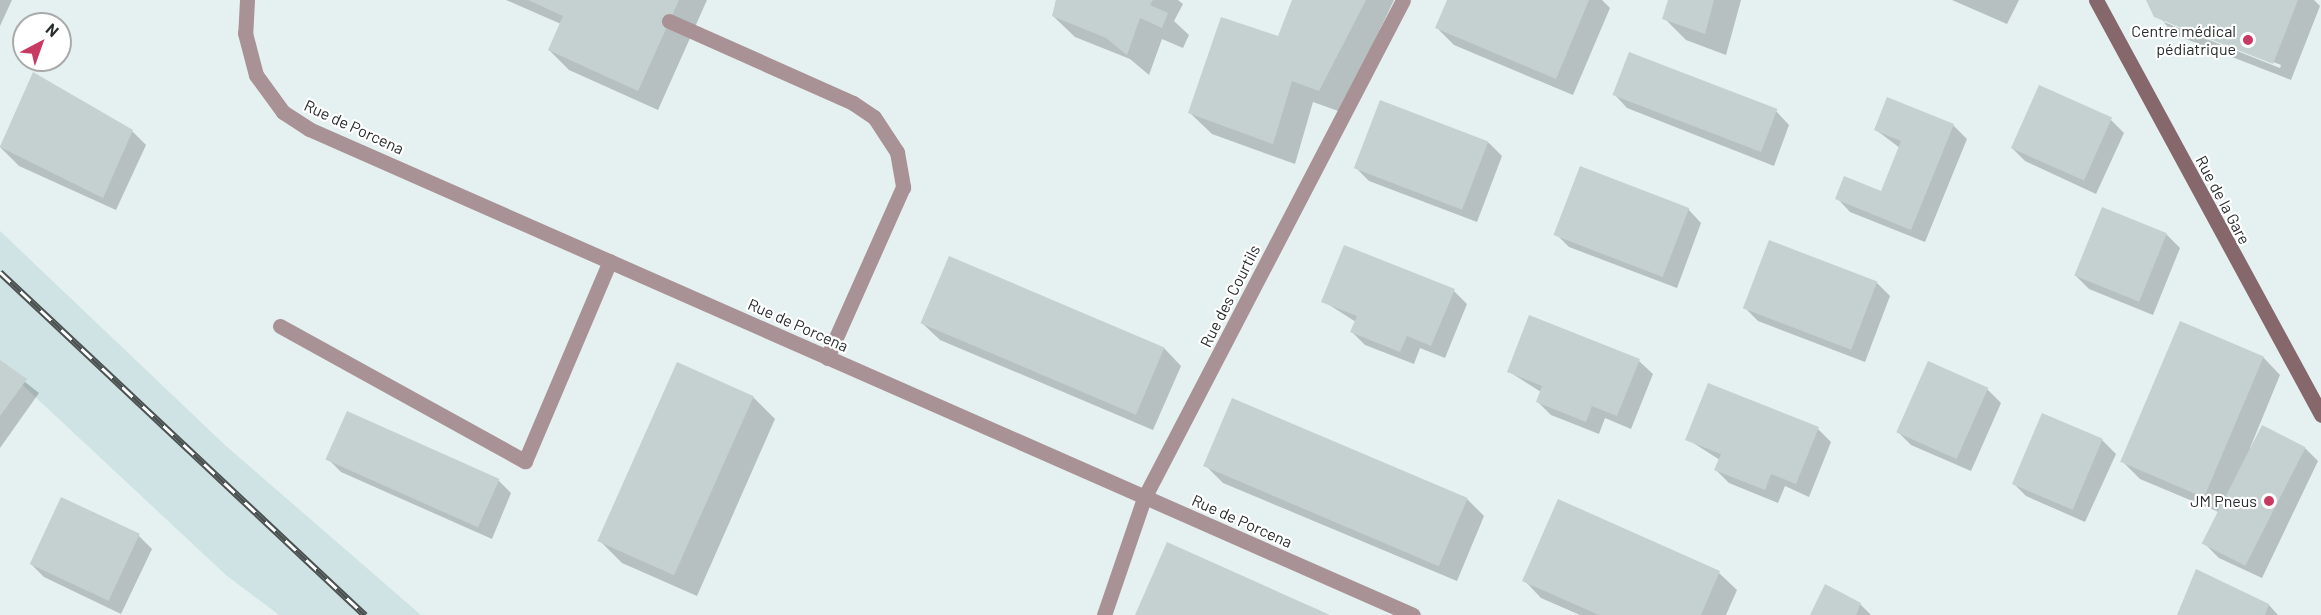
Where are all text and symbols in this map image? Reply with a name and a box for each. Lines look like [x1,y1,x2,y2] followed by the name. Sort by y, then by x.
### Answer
[12,12,72,72] north arrow
[43,19,63,40] text: N
[2131,21,2236,59] place label: Centre médical pédiatrique
[2241,33,2255,47] marker: Centre médical pédiatrique
[301,96,407,158] street label: Rue de Porcena
[2192,152,2254,248] street label: Rue de la Gare
[1196,242,1264,350] street label: Rue des Courtils
[745,294,851,356] street label: Rue de Porcena
[1189,490,1295,552] street label: Rue de Porcena
[2190,491,2257,511] place label: JM Pneus
[2262,494,2276,508] marker: JM Pneus

